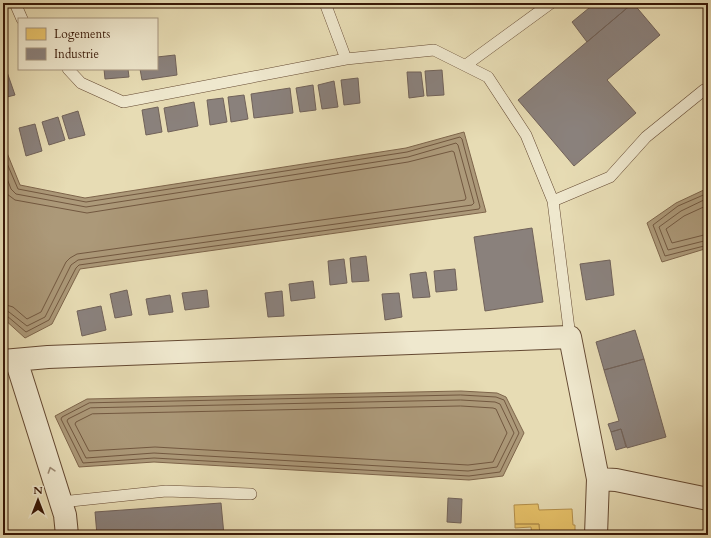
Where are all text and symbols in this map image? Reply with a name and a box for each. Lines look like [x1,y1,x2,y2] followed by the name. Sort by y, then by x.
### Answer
[18,18,158,70] legend
[54,26,110,42] text: Logements
[54,46,99,62] text: Industrie
[47,467,56,474] one-way arrow
[18,480,58,520] north arrow
[33,483,43,498] text: N

